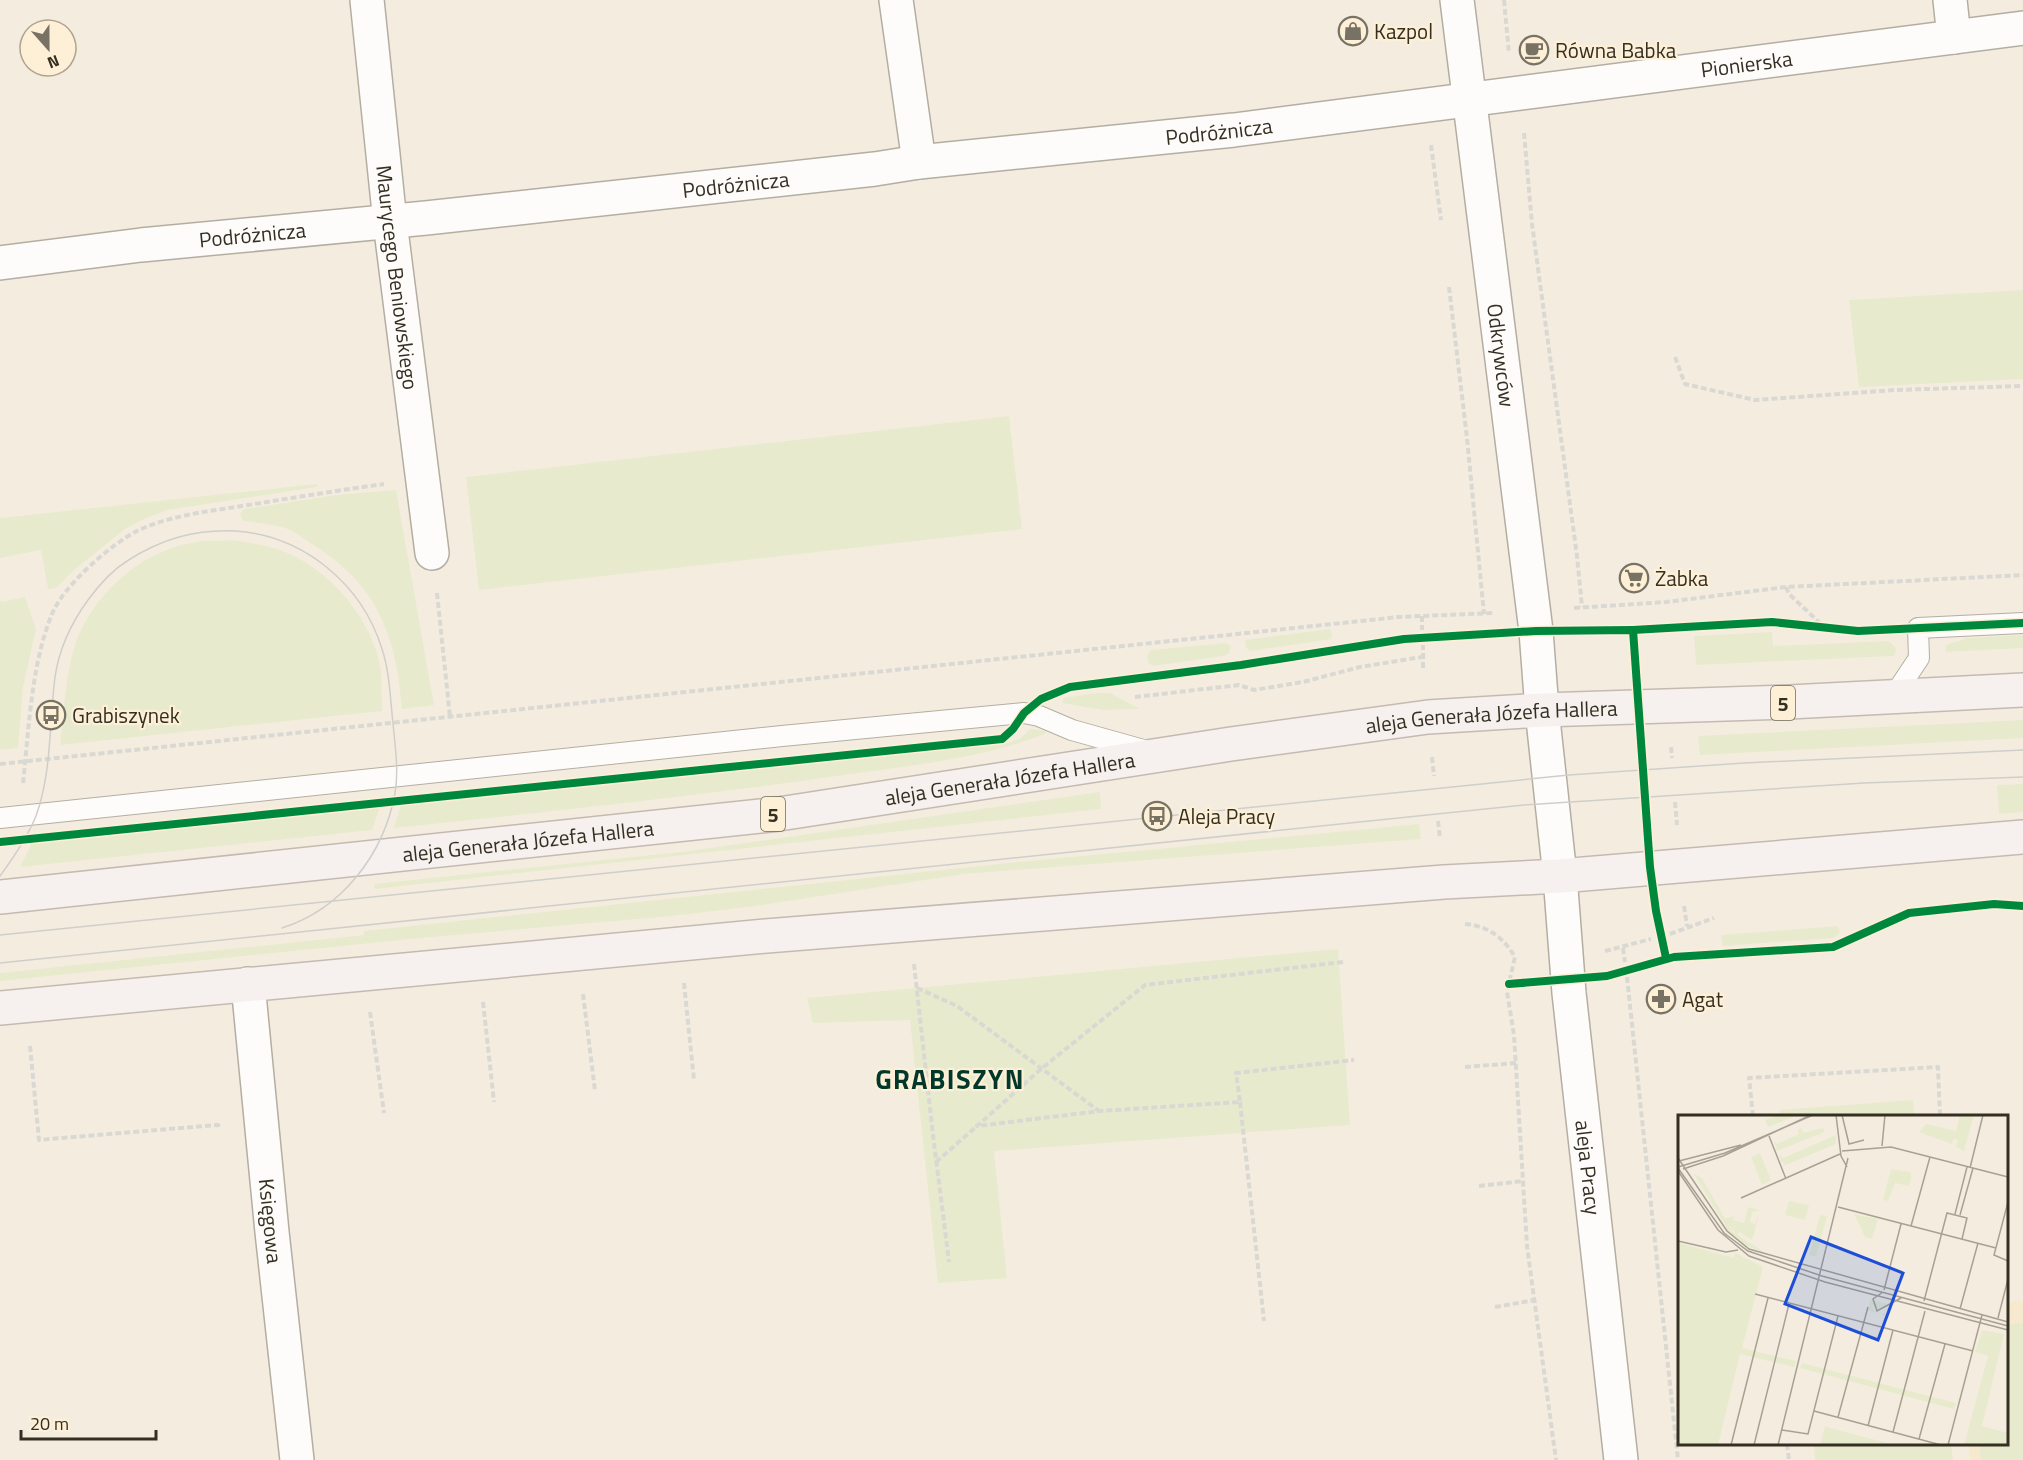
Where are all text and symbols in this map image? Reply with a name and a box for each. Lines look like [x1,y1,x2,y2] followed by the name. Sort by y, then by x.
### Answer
[1337,15,1369,47] shop icon: Kazpol
[1374,15,1433,47] place label: Kazpol
[18,18,78,78] north arrow
[1518,34,1550,66] cafe icon: Równa Babka
[1555,34,1677,66] place label: Równa Babka
[1699,42,1795,86] street label: Pionierska
[44,49,63,75] text: N
[1164,109,1275,153] street label: Podróżnicza
[681,162,791,206] street label: Podróżnicza
[368,163,427,391] street label: Maurycego Beniowskiego
[197,213,308,255] street label: Podróżnicza
[1479,301,1524,409] street label: Odkrywców
[1618,562,1650,594] supermarket icon: Żabka
[1655,562,1709,594] place label: Żabka
[1771,686,1795,720] road number: 5
[1363,692,1618,741] street label: aleja Generała Józefa Hallera
[35,699,67,731] bus stop icon: Grabiszynek
[72,699,180,731] place label: Grabiszynek
[882,743,1138,813] street label: aleja Generała Józefa Hallera
[761,797,785,831] road number: 5
[1141,800,1173,832] bus stop icon: Aleja Pracy
[1178,800,1275,832] place label: Aleja Pracy
[401,811,656,870] street label: aleja Generała Józefa Hallera
[1645,983,1677,1015] pharmacy icon: Agat
[1682,983,1724,1015] place label: Agat
[875,1058,1025,1099] district label: GRABISZYN
[1678,1115,2008,1445] inset map
[1567,1118,1610,1217] street label: aleja Pracy
[251,1177,291,1265] street label: Księgowa
[21,1403,156,1441] scale bar
[30,1410,69,1437] text: 20 m

